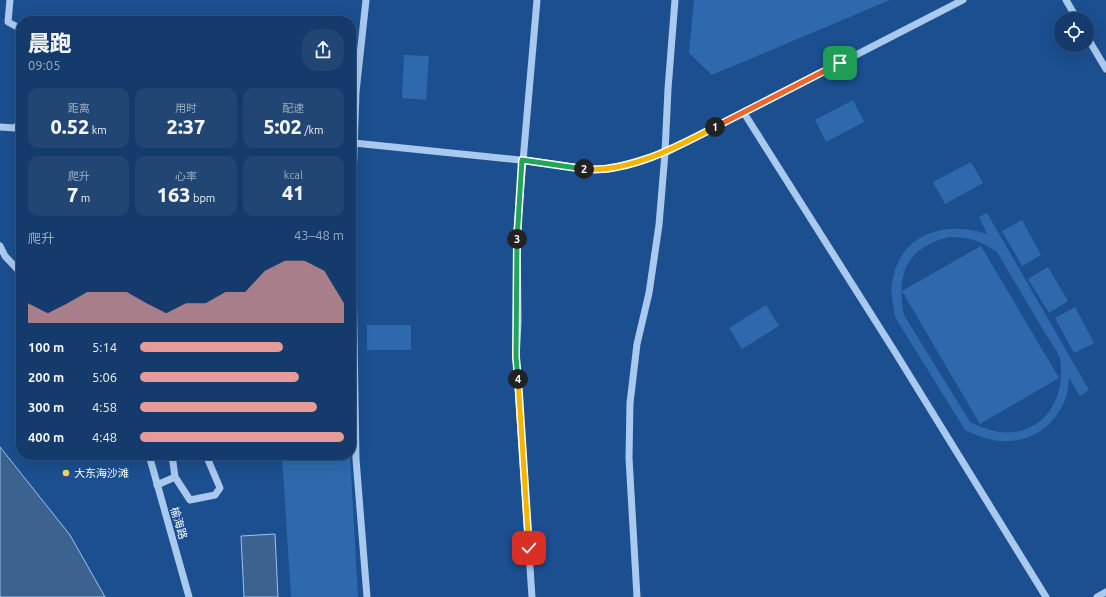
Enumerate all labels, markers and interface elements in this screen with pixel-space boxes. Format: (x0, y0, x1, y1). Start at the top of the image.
map controls (1054, 12, 1094, 52)
button: locate (1054, 12, 1094, 52)
button: share (302, 29, 344, 71)
text: 晨跑 (28, 30, 72, 55)
pin (823, 46, 857, 80)
icon: arrive (829, 52, 851, 74)
text: 09:05 (28, 58, 61, 72)
text: 距离 (68, 102, 90, 114)
text: 用时 (175, 102, 197, 114)
text: 配速 (282, 102, 304, 114)
text: 0.52 (50, 115, 89, 138)
text: 2:37 (167, 115, 205, 138)
text: 5:02 (263, 115, 302, 138)
pin: 1 (705, 117, 725, 137)
text: 1 (712, 121, 718, 133)
text: km (89, 124, 107, 136)
text: /km (302, 124, 324, 136)
pin: 2 (574, 159, 594, 179)
text: 2 (581, 163, 587, 175)
text: kcal (284, 169, 303, 181)
text: 爬升 (68, 170, 90, 182)
text: 心率 (175, 170, 197, 182)
text: 41 (282, 181, 305, 204)
text: 7 (67, 183, 78, 206)
text: 163 (157, 183, 190, 206)
text: m (78, 192, 90, 204)
text: bpm (190, 192, 215, 204)
text: 43–48 m (294, 228, 344, 242)
pin: 3 (507, 229, 527, 249)
text: 爬升 (28, 231, 54, 245)
text: 3 (514, 233, 520, 245)
text: 100 m (28, 340, 64, 354)
text: 5:14 (92, 340, 117, 354)
pin: 4 (508, 369, 528, 389)
text: 200 m (28, 370, 64, 384)
text: 5:06 (92, 370, 117, 384)
text: 4 (515, 373, 521, 385)
text: 300 m (28, 400, 64, 414)
text: 4:58 (92, 400, 117, 414)
text: 400 m (28, 430, 64, 444)
text: 4:48 (92, 430, 117, 444)
place label: 大东海沙滩 (74, 467, 129, 479)
marker: 大东海沙滩 (61, 468, 71, 478)
street label: 榆海路 (169, 505, 189, 541)
pin (512, 531, 546, 565)
icon: check (518, 537, 540, 559)

